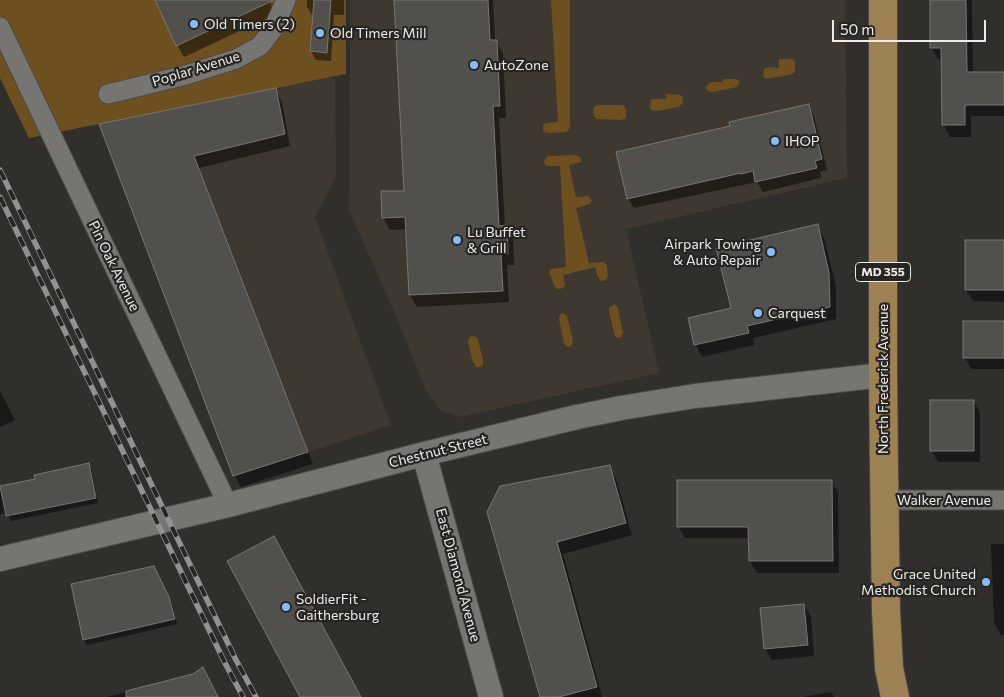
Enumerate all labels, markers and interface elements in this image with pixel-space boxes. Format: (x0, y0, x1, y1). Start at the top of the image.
scale bar (834, 10, 988, 42)
place label: Old Timers (2) (204, 16, 295, 32)
marker: Old Timers (2) (188, 18, 200, 30)
text: 50 m (840, 20, 874, 38)
place label: Old Timers Mill (330, 25, 426, 41)
marker: Old Timers Mill (314, 27, 326, 39)
street label: Poplar Avenue (150, 48, 242, 90)
place label: AutoZone (484, 57, 549, 73)
marker: AutoZone (468, 59, 480, 71)
place label: IHOP (785, 133, 820, 149)
marker: IHOP (769, 135, 781, 147)
street label: Pin Oak Avenue (85, 218, 143, 314)
place label: Lu Buffet & Grill (467, 224, 526, 256)
marker: Lu Buffet & Grill (451, 234, 463, 246)
place label: Airpark Towing & Auto Repair (664, 236, 761, 268)
marker: Airpark Towing & Auto Repair (765, 246, 777, 258)
road number: MD 355 (856, 262, 910, 282)
street label: North Frederick Avenue (875, 304, 891, 454)
place label: Carquest (768, 305, 826, 321)
marker: Carquest (752, 307, 764, 319)
street label: Chestnut Street (387, 431, 489, 471)
street label: Walker Avenue (897, 492, 991, 508)
street label: East Diamond Avenue (432, 506, 484, 644)
place label: Grace United Methodist Church (861, 566, 976, 598)
marker: Grace United Methodist Church (980, 576, 992, 588)
place label: SoldierFit - Gaithersburg (296, 591, 379, 624)
marker: SoldierFit - Gaithersburg (280, 601, 292, 613)

